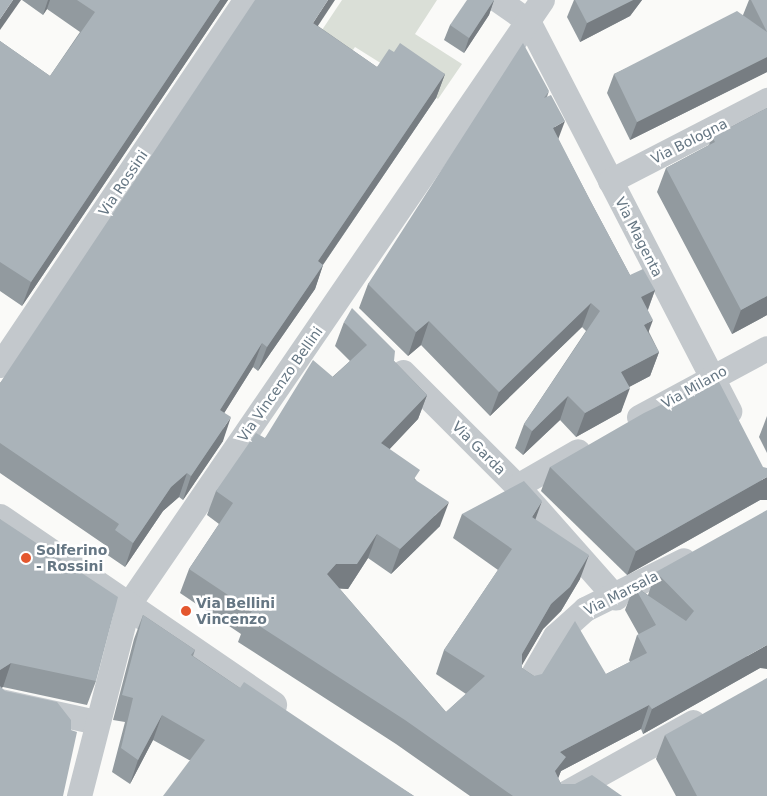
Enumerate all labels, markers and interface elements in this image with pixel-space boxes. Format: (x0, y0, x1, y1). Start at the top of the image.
street label: Via Bologna (648, 115, 730, 167)
street label: Via Rossini (95, 147, 151, 219)
street label: Via Magenta (612, 194, 666, 280)
street label: Via Vincenzo Bellini (234, 323, 326, 445)
street label: Via Milano (658, 362, 730, 412)
street label: Via Garda (449, 418, 509, 478)
place label: Solferino - Rossini (36, 542, 107, 574)
marker: Solferino - Rossini (20, 552, 32, 564)
street label: Via Marsala (581, 567, 661, 619)
place label: Via Bellini Vincenzo (196, 595, 275, 628)
marker: Via Bellini Vincenzo (180, 605, 192, 617)

